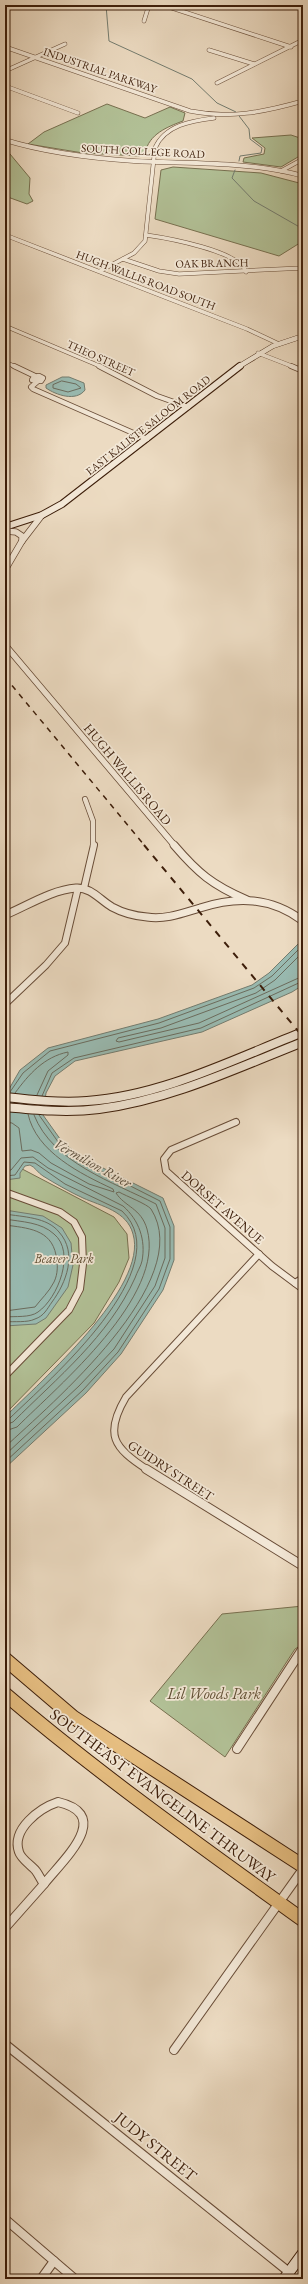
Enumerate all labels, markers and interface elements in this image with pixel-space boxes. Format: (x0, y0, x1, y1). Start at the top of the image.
street label: INDUSTRIAL PARKWAY (41, 44, 159, 96)
street label: SOUTH COLLEGE ROAD (81, 141, 205, 161)
street label: HUGH WALLIS ROAD SOUTH (74, 247, 218, 313)
street label: OAK BRANCH (175, 255, 249, 271)
street label: THEO STREET (65, 337, 138, 380)
street label: EAST KALISTE SALOOM ROAD (83, 372, 213, 478)
street label: HUGH WALLIS ROAD (80, 720, 175, 829)
water label: Vermilion River (51, 1134, 135, 1192)
street label: DORSET AVENUE (178, 1167, 268, 1248)
park label: Beaver Park (33, 1250, 94, 1267)
street label: GUIDRY STREET (125, 1436, 217, 1505)
park label: Lil Woods Park (166, 1683, 262, 1704)
street label: SOUTHEAST EVANGELINE THRUWAY (46, 1704, 280, 1888)
street label: JUDY STREET (109, 2106, 201, 2186)

